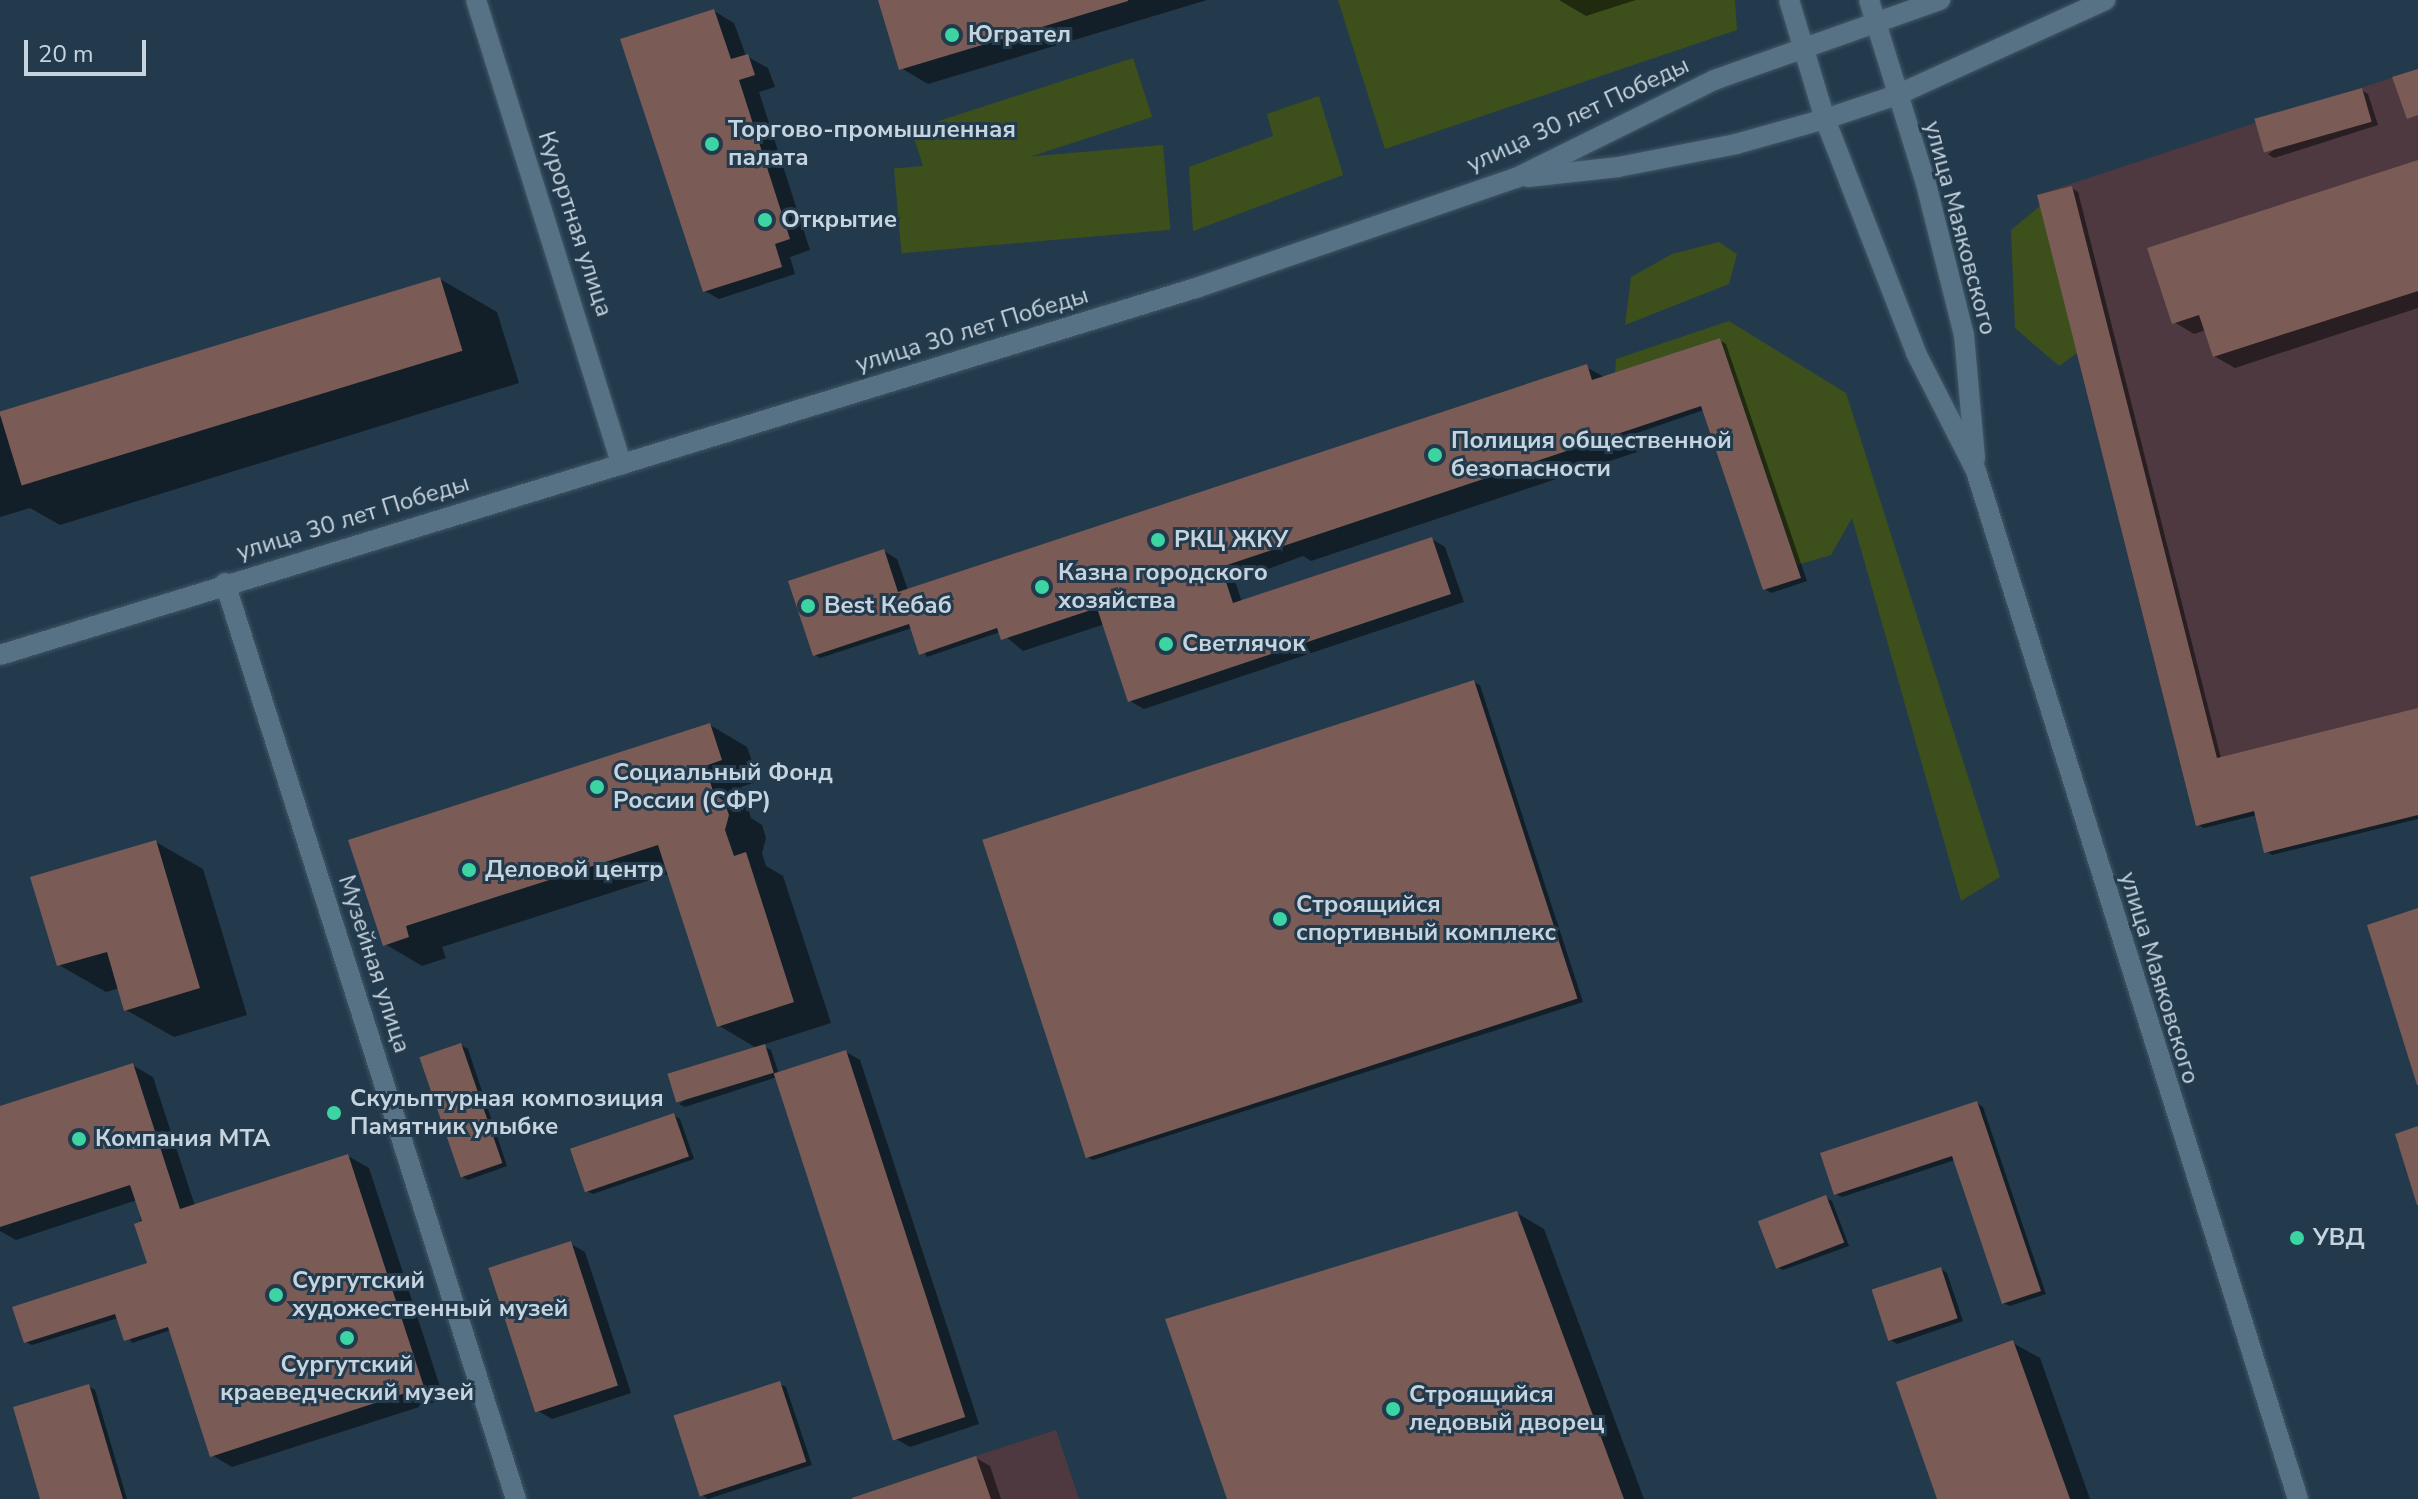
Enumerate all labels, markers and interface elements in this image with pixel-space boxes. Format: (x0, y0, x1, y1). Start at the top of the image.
place label: Югрател (968, 21, 1071, 49)
scale bar (28, 24, 150, 74)
marker: Югрател (943, 26, 961, 44)
text: 20 m (38, 38, 94, 70)
street label: улица 30 лет Победы (1462, 51, 1694, 179)
place label: Торгово-промышленная палата (728, 116, 1016, 172)
street label: улица Маяковского (1918, 118, 2002, 338)
street label: Курортная улица (531, 128, 619, 320)
marker: Торгово-промышленная палата (703, 135, 721, 153)
place label: Открытие (781, 206, 897, 234)
marker: Открытие (756, 211, 774, 229)
street label: улица 30 лет Победы (852, 281, 1092, 379)
place label: Полиция общественной безопасности (1451, 427, 1732, 483)
marker: Полиция общественной безопасности (1426, 446, 1444, 464)
street label: улица 30 лет Победы (233, 469, 473, 567)
place label: РКЦ ЖКУ (1174, 526, 1288, 554)
marker: РКЦ ЖКУ (1149, 531, 1167, 549)
place label: Казна городского хозяйства (1058, 559, 1268, 615)
marker: Казна городского хозяйства (1033, 578, 1051, 596)
place label: Best Кебаб (824, 592, 952, 620)
marker: Best Кебаб (799, 597, 817, 615)
place label: Светлячок (1182, 630, 1306, 658)
marker: Светлячок (1157, 635, 1175, 653)
place label: Социальный Фонд России (СФР) (613, 759, 833, 815)
marker: Социальный Фонд России (СФР) (588, 778, 606, 796)
place label: Деловой центр (485, 856, 664, 884)
marker: Деловой центр (460, 861, 478, 879)
street label: улица Маяковского (2113, 868, 2205, 1088)
street label: Музейная улица (332, 872, 416, 1056)
place label: Строящийся спортивный комплекс (1296, 891, 1556, 947)
marker: Строящийся спортивный комплекс (1271, 910, 1289, 928)
place label: Скульптурная композиция Памятник улыбке (350, 1085, 664, 1141)
marker: Скульптурная композиция Памятник улыбке (325, 1104, 343, 1122)
place label: Компания MTA (95, 1125, 270, 1153)
marker: Компания MTA (70, 1130, 88, 1148)
place label: УВД (2313, 1224, 2365, 1252)
marker: УВД (2288, 1229, 2306, 1247)
place label: Сургутский художественный музей (292, 1267, 568, 1323)
marker: Сургутский художественный музей (267, 1286, 285, 1304)
marker: Сургутский краеведческий музей (338, 1329, 356, 1347)
place label: Сургутский краеведческий музей (220, 1351, 474, 1407)
place label: Строящийся ледовый дворец (1409, 1381, 1605, 1437)
marker: Строящийся ледовый дворец (1384, 1400, 1402, 1418)

